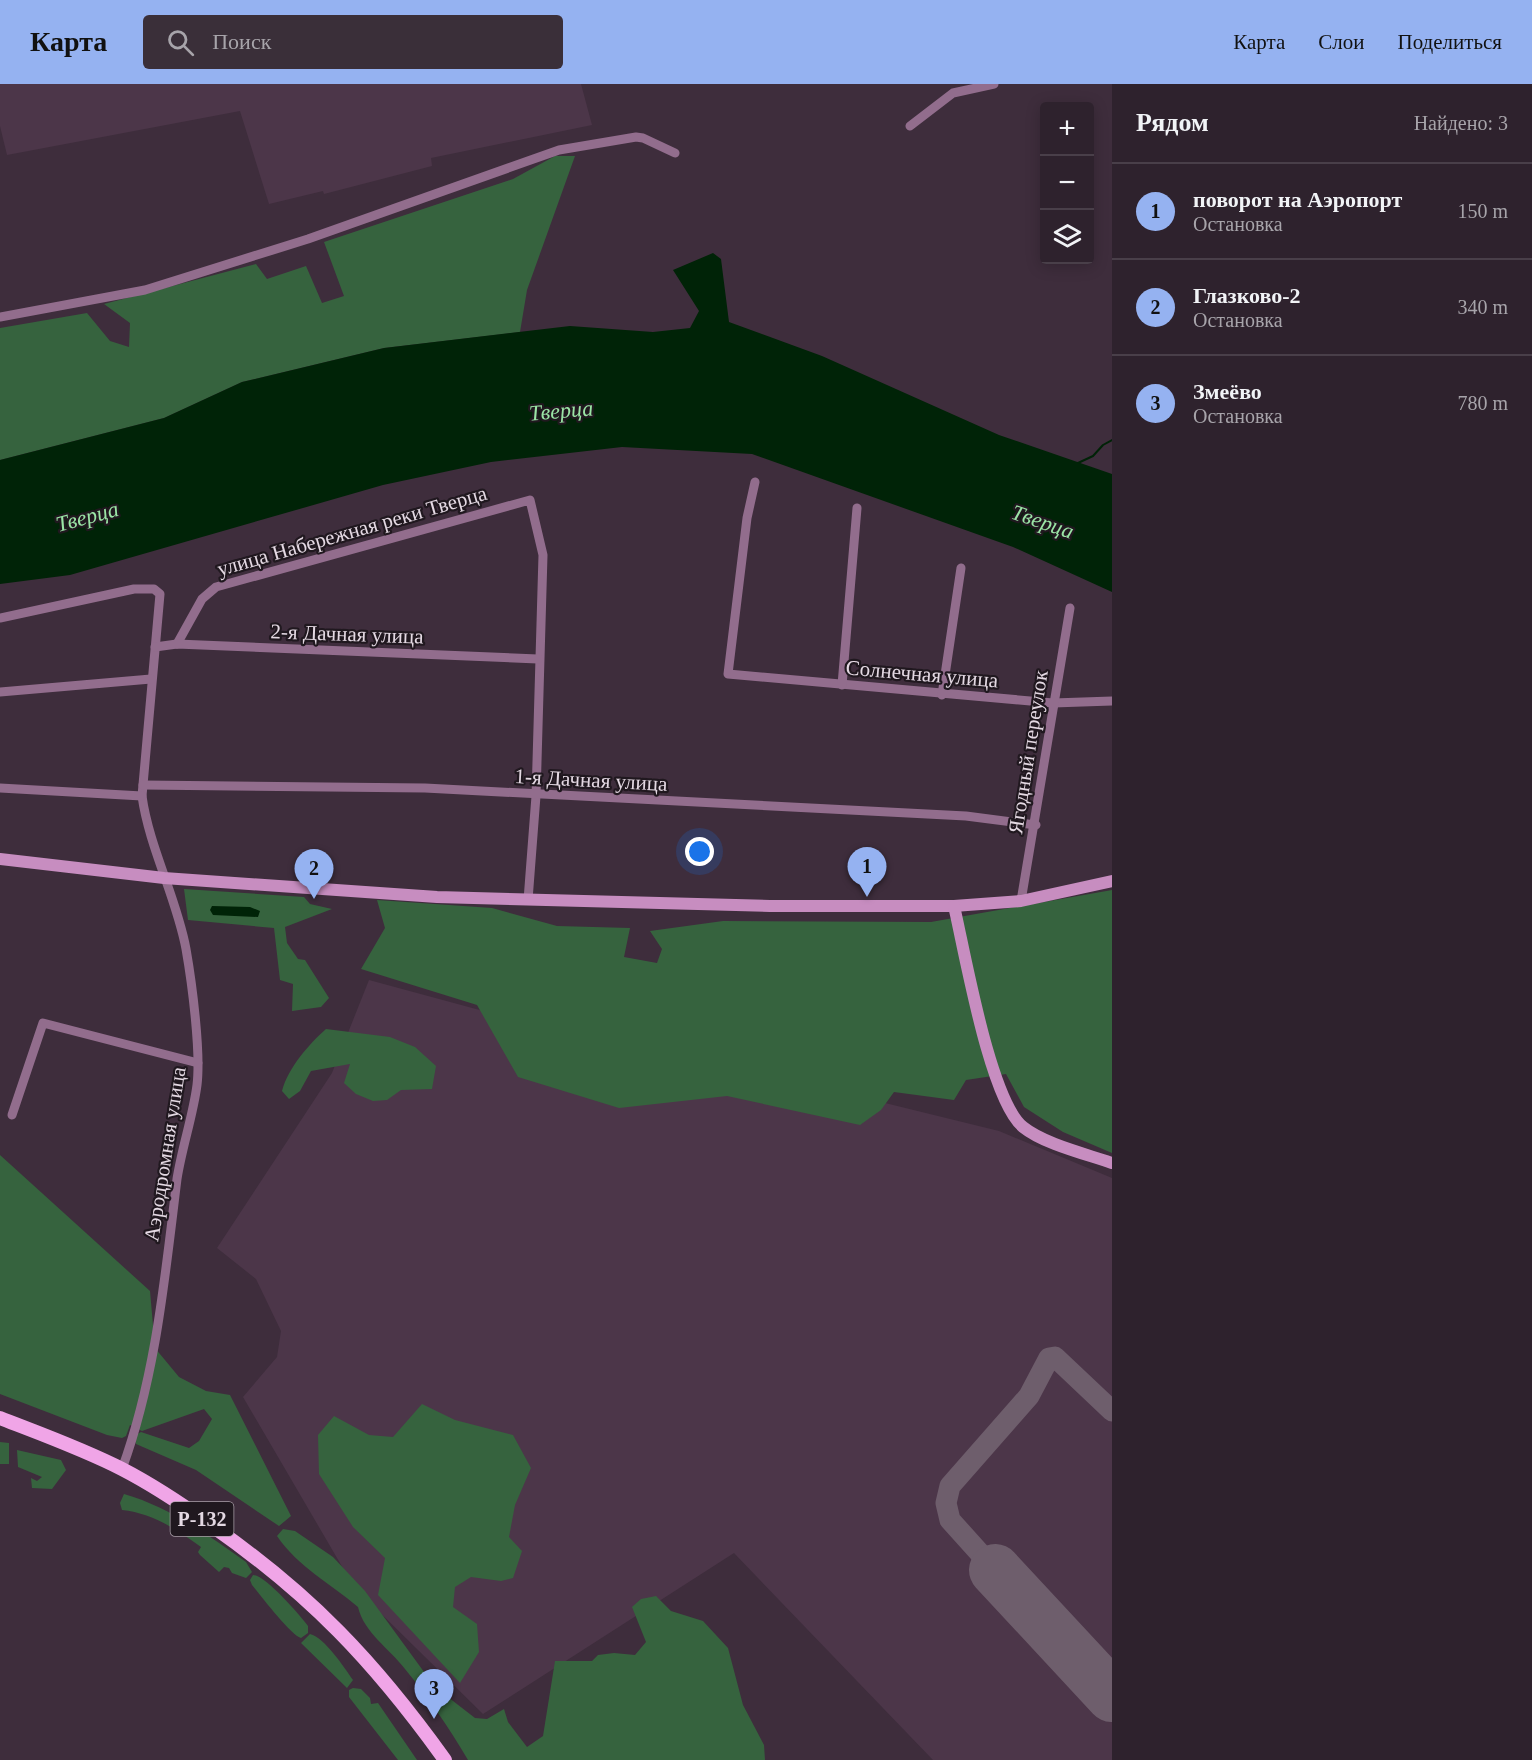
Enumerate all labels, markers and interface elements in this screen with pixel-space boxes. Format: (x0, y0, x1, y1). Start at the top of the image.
search box (143, 15, 563, 69)
text: Карта (30, 26, 107, 57)
icon: search (164, 26, 197, 59)
text: Поиск (212, 29, 271, 54)
text: Карта (1233, 30, 1285, 54)
text: Слои (1318, 30, 1364, 54)
text: Поделиться (1397, 30, 1502, 54)
map controls (1040, 102, 1094, 264)
button: + (1040, 102, 1094, 156)
text: Рядом (1136, 108, 1209, 137)
text: Найдено: 3 (1414, 112, 1508, 134)
button: − (1040, 156, 1094, 210)
text: поворот на Аэропорт (1193, 187, 1402, 212)
text: 1 (1151, 200, 1161, 222)
text: 150 m (1457, 200, 1508, 222)
button: layers (1040, 210, 1094, 264)
text: Остановка (1193, 213, 1283, 235)
text: Глазково-2 (1193, 283, 1301, 308)
text: 2 (1151, 296, 1161, 318)
text: 340 m (1457, 296, 1508, 318)
text: Остановка (1193, 309, 1283, 331)
text: Змеёво (1193, 379, 1262, 404)
text: 3 (1151, 392, 1161, 414)
text: 780 m (1457, 392, 1508, 414)
water label: Тверца (528, 395, 594, 426)
text: Остановка (1193, 405, 1283, 427)
street label: улица Набережная реки Тверца (214, 481, 490, 581)
water label: Тверца (53, 496, 121, 537)
water label: Тверца (1008, 499, 1077, 544)
street label: 2-я Дачная улица (270, 619, 425, 649)
street label: Солнечная улица (845, 655, 1000, 693)
street label: Ягодный переулок (1003, 668, 1053, 835)
street label: 1-я Дачная улица (514, 764, 669, 796)
your location (685, 837, 714, 866)
pin: 1 (848, 848, 886, 897)
pin: 2 (294, 850, 334, 899)
street label: Аэродромная улица (139, 1064, 191, 1243)
road number: Р-132 (170, 1502, 234, 1536)
pin: 3 (414, 1670, 454, 1719)

